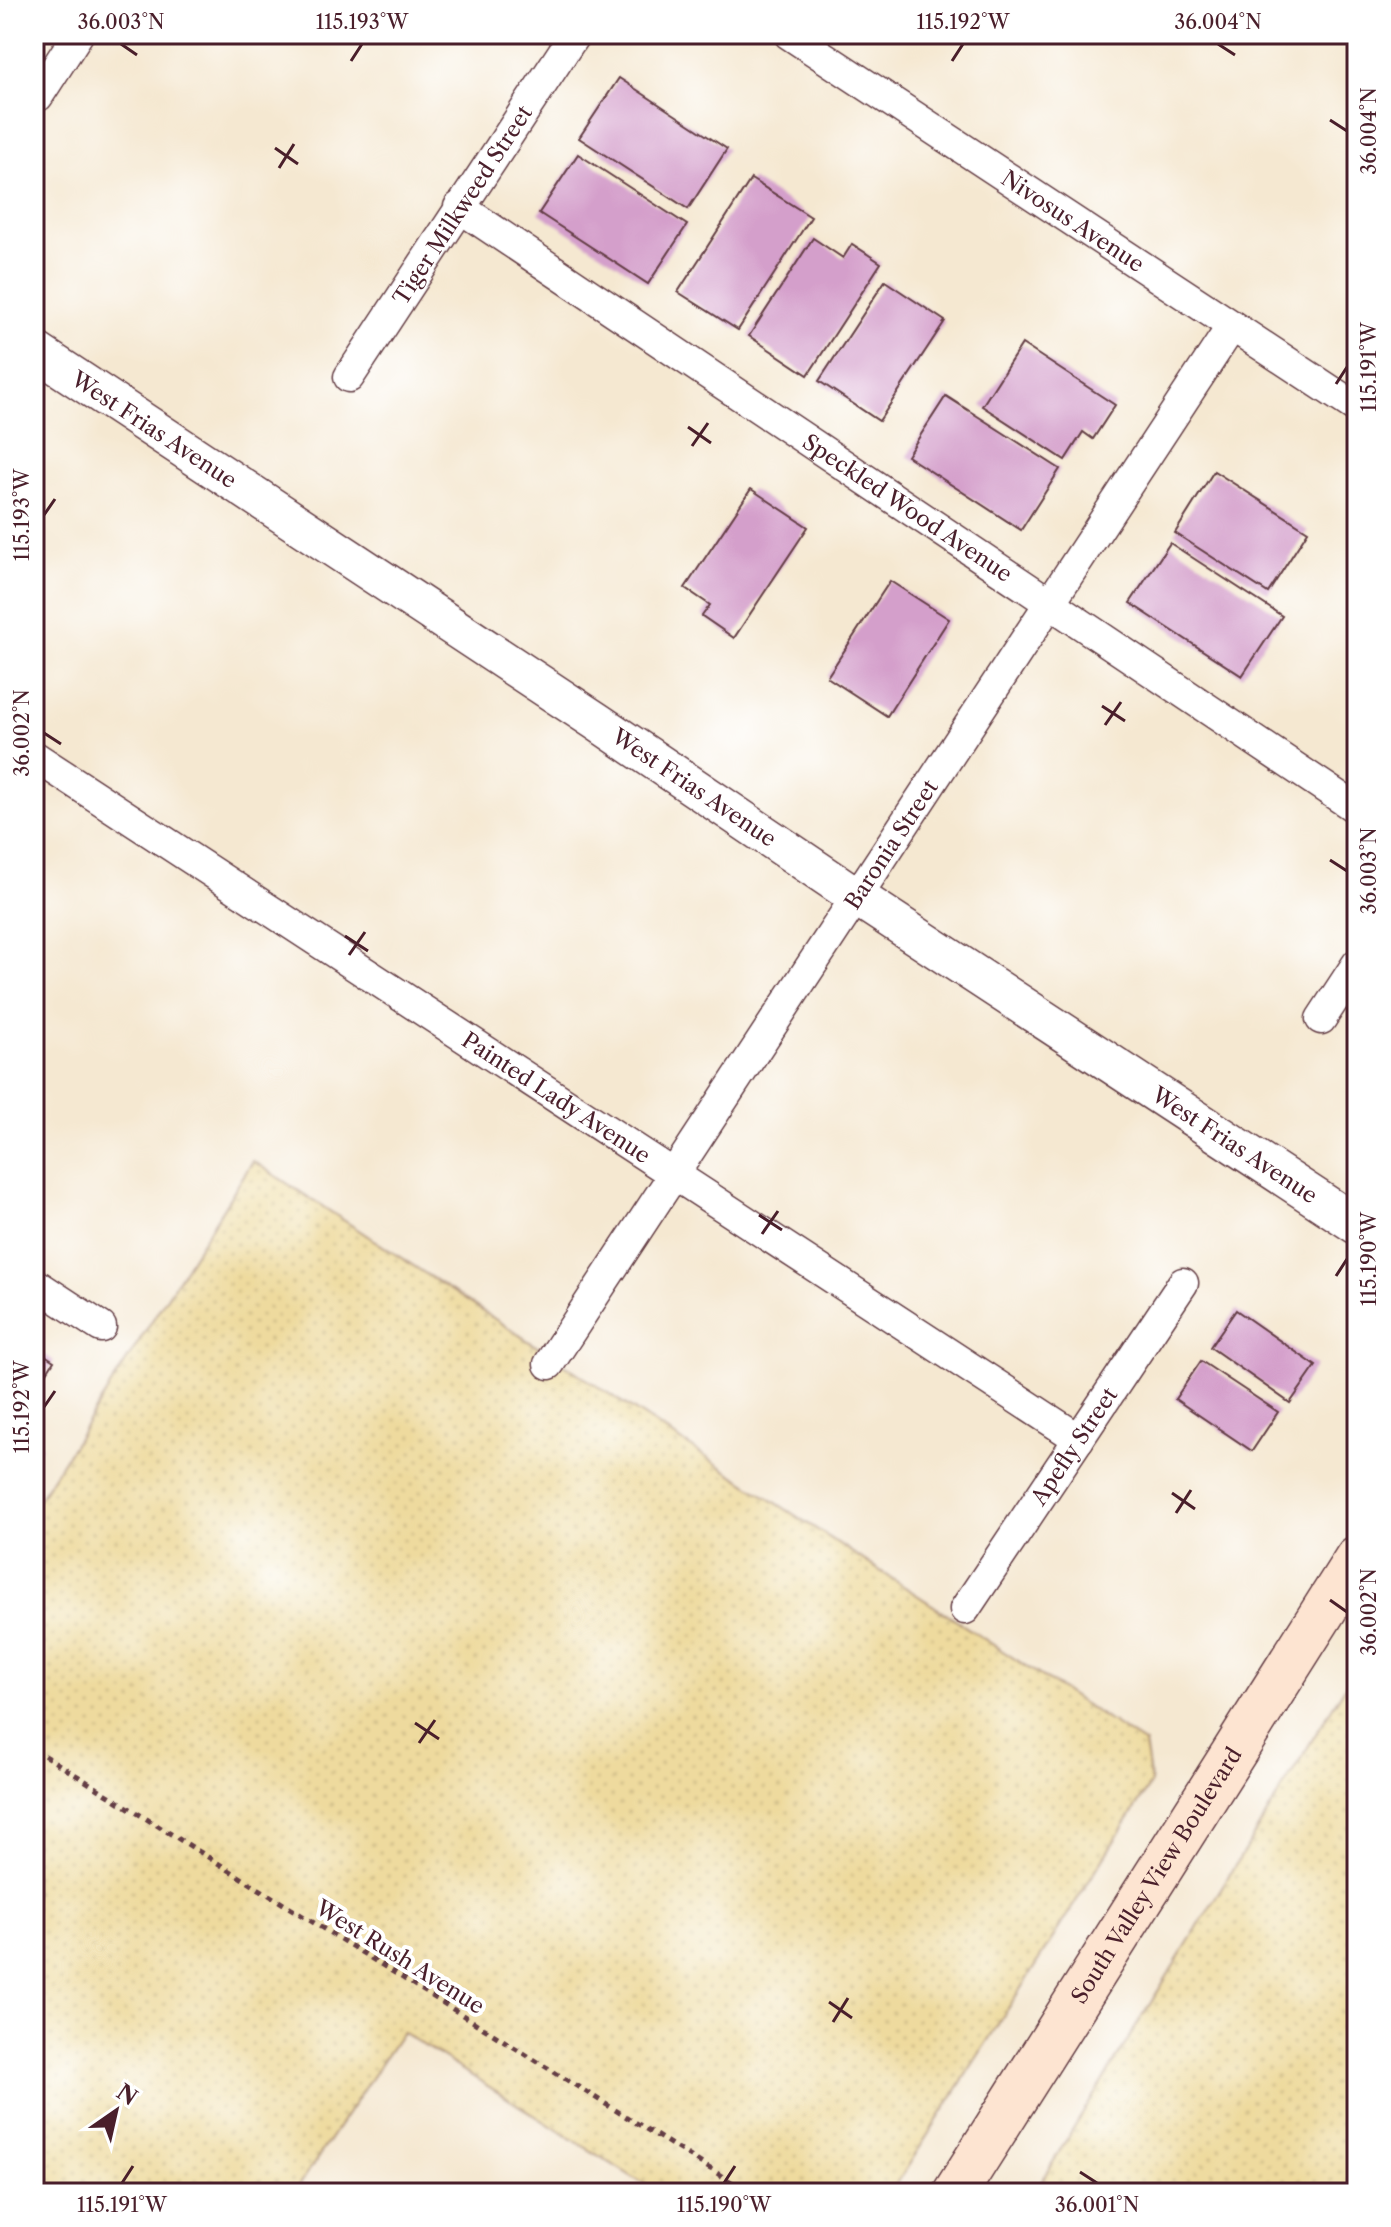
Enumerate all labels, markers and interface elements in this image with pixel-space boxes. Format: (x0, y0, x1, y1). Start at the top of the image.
text: 36.003°N (77, 10, 165, 34)
text: 115.193°W (316, 10, 409, 34)
text: 115.192°W (916, 10, 1011, 34)
text: 36.004°N (1174, 10, 1262, 34)
text: 36.004°N (1357, 87, 1381, 175)
street label: Tiger Milkweed Street (387, 100, 538, 310)
street label: Nivosus Avenue (997, 164, 1149, 278)
text: 115.191°W (1357, 321, 1381, 412)
street label: West Frias Avenue (66, 365, 242, 494)
street label: Speckled Wood Avenue (798, 428, 1017, 588)
text: 115.193°W (10, 468, 34, 561)
text: 36.002°N (10, 689, 34, 777)
street label: West Frias Avenue (606, 722, 782, 852)
street label: Baronia Street (839, 774, 943, 914)
text: 36.003°N (1357, 827, 1381, 915)
street label: Painted Lady Avenue (457, 1026, 656, 1169)
street label: West Frias Avenue (1146, 1080, 1323, 1209)
text: 115.190°W (1357, 1211, 1381, 1306)
text: 115.192°W (10, 1359, 34, 1454)
street label: Apefly Street (1024, 1382, 1123, 1511)
text: 36.002°N (1357, 1568, 1381, 1656)
street label: South Valley View Boulevard (1065, 1742, 1247, 2008)
street label: West Rush Avenue (310, 1894, 489, 2020)
north arrow (76, 2071, 156, 2151)
text: N (111, 2078, 142, 2111)
text: 115.191°W (77, 2193, 168, 2217)
text: 115.190°W (677, 2193, 772, 2217)
text: 36.001°N (1055, 2193, 1139, 2217)

